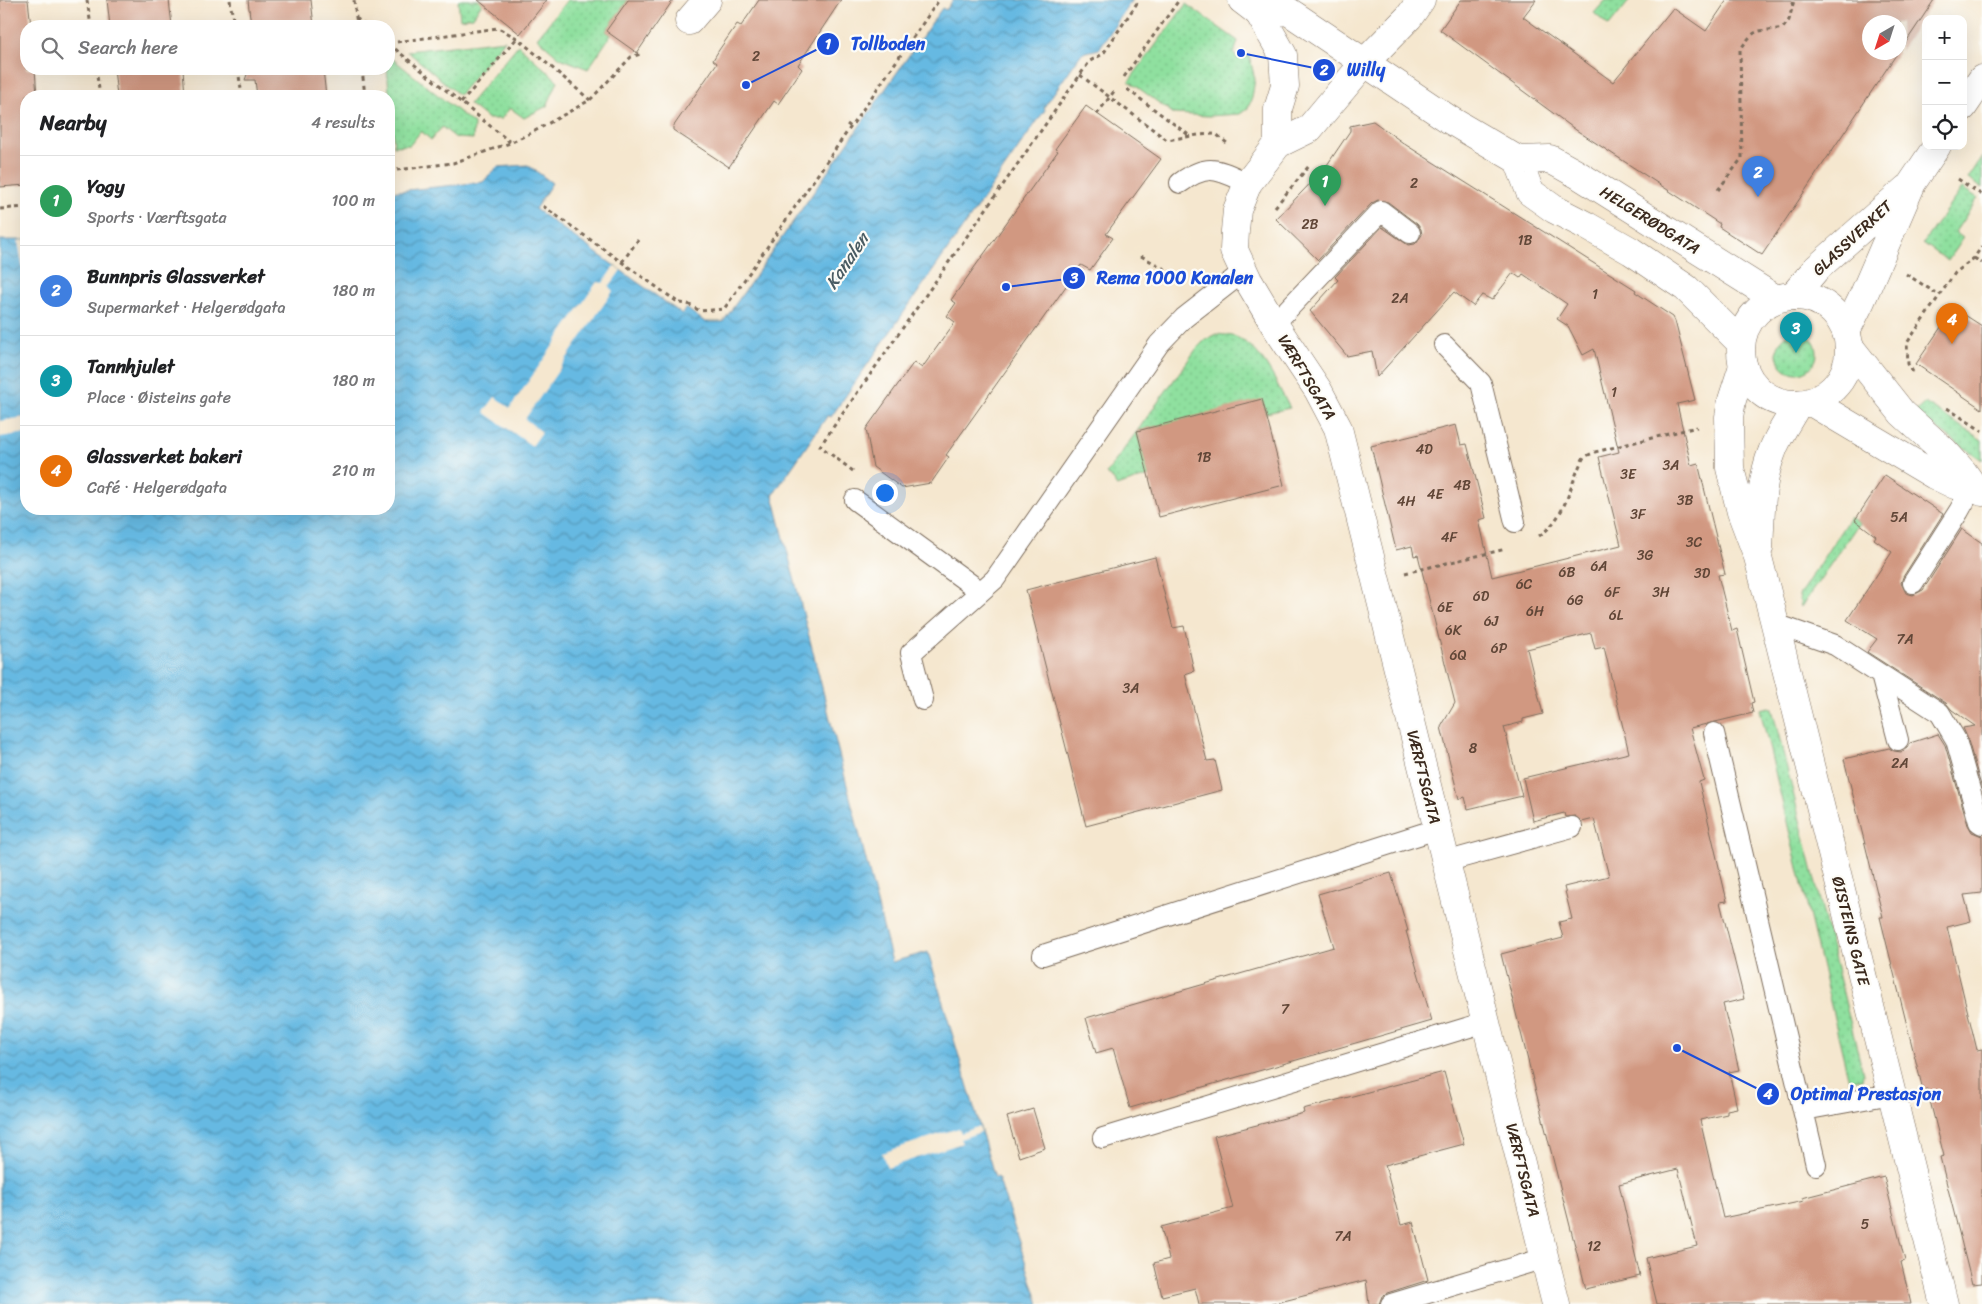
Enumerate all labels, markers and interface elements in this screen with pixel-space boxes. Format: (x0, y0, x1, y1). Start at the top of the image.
north arrow (1862, 15, 1907, 60)
map controls (1922, 15, 1967, 150)
button: + (1922, 15, 1967, 60)
search box (20, 20, 395, 75)
callout: Tollboden (815, 27, 935, 60)
text: Tollboden (851, 28, 925, 60)
text: Search here (78, 31, 178, 64)
text: 1 (825, 31, 832, 57)
icon: search (38, 34, 66, 62)
house number: 2 (752, 44, 760, 69)
callout: Willy (1311, 53, 1395, 86)
text: Willy (1347, 54, 1386, 86)
text: 2 (1319, 57, 1329, 83)
button: − (1922, 60, 1967, 105)
text: Nearby (40, 104, 106, 142)
button: locate (1922, 105, 1967, 150)
text: 4 results (311, 108, 375, 137)
pin: 2 (1742, 156, 1774, 197)
pin: 1 (1309, 165, 1341, 206)
text: Yogy (87, 170, 125, 203)
house number: 2 (1410, 171, 1418, 196)
street label: HELGERØDGATA (1594, 178, 1706, 262)
text: 1 (53, 186, 59, 215)
text: 100 m (331, 186, 375, 215)
street label: GLASSVERKET (1805, 192, 1900, 283)
text: Sports · Værftsgata (87, 203, 227, 232)
house number: 2B (1302, 212, 1319, 237)
water label: Kanalen (816, 224, 879, 296)
house number: 1B (1518, 228, 1533, 253)
text: Bunnpris Glassverket (87, 260, 265, 293)
callout: Rema 1000 Kanalen (1062, 261, 1263, 294)
text: Rema 1000 Kanalen (1096, 262, 1253, 294)
text: 3 (1069, 265, 1079, 291)
text: 2 (51, 276, 61, 305)
text: 180 m (332, 276, 375, 305)
house number: 1 (1592, 282, 1598, 307)
house number: 2A (1391, 286, 1409, 311)
text: Supermarket · Helgerødgata (87, 293, 286, 322)
pin: 4 (1936, 303, 1968, 344)
pin: 3 (1780, 312, 1812, 353)
street label: VÆRFTSGATA (1270, 328, 1344, 426)
text: Tannhjulet (87, 350, 174, 383)
text: 3 (52, 366, 60, 395)
text: 180 m (332, 366, 375, 395)
house number: 1 (1611, 380, 1617, 405)
text: Place · Øisteins gate (87, 383, 231, 412)
house number: 4D (1415, 437, 1433, 462)
text: Glassverket bakeri (87, 440, 242, 473)
house number: 1B (1197, 445, 1212, 470)
house number: 3A (1663, 453, 1679, 478)
text: 4 (51, 456, 61, 485)
text: 210 m (332, 456, 375, 485)
house number: 3E (1620, 462, 1637, 487)
text: Café · Helgerødgata (87, 473, 227, 502)
house number: 4B (1453, 473, 1471, 498)
your location (872, 480, 898, 506)
house number: 4E (1427, 482, 1444, 507)
house number: 3B (1677, 488, 1693, 513)
house number: 4H (1397, 489, 1415, 514)
house number: 3F (1630, 502, 1647, 527)
house number: 5A (1890, 505, 1908, 530)
house number: 4F (1441, 525, 1459, 550)
house number: 3C (1686, 530, 1702, 555)
house number: 3G (1637, 543, 1653, 568)
house number: 6A (1590, 554, 1608, 579)
house number: 6B (1559, 560, 1576, 585)
house number: 3D (1694, 561, 1711, 586)
house number: 6C (1516, 572, 1533, 597)
house number: 6F (1604, 580, 1621, 605)
house number: 3H (1652, 580, 1670, 605)
house number: 6D (1473, 584, 1490, 609)
house number: 6G (1567, 588, 1584, 613)
house number: 6E (1437, 595, 1454, 620)
house number: 6H (1526, 599, 1544, 624)
house number: 6L (1609, 603, 1624, 628)
house number: 6J (1484, 609, 1499, 634)
house number: 6K (1445, 618, 1463, 643)
house number: 7A (1896, 627, 1914, 652)
house number: 6P (1491, 636, 1508, 661)
house number: 6Q (1449, 643, 1467, 668)
house number: 3A (1123, 676, 1139, 701)
street label: VÆRFTSGATA (1398, 727, 1450, 827)
house number: 8 (1469, 736, 1478, 761)
house number: 2A (1891, 751, 1909, 776)
street label: ØISTEINS GATE (1823, 873, 1879, 990)
house number: 7 (1281, 997, 1290, 1022)
callout: Optimal Prestasjon (1755, 1077, 1952, 1110)
text: Optimal Prestasjon (1791, 1078, 1941, 1110)
text: 4 (1762, 1081, 1773, 1107)
street label: VÆRFTSGATA (1497, 1120, 1549, 1220)
house number: 5 (1861, 1212, 1870, 1237)
house number: 7A (1334, 1224, 1352, 1249)
house number: 12 (1587, 1234, 1601, 1259)

